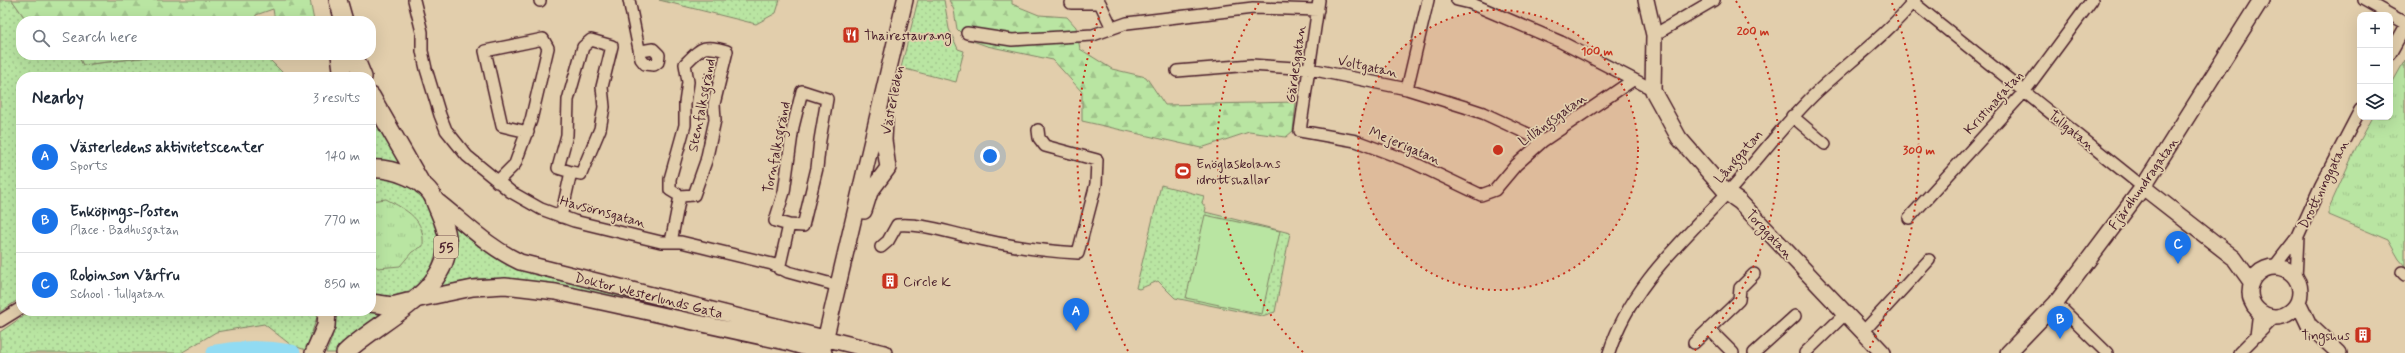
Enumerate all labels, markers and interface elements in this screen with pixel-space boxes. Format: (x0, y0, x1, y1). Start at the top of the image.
map controls (2357, 12, 2393, 120)
button: + (2357, 12, 2393, 48)
search box (16, 16, 376, 60)
street label: Gärdesgatan (1282, 24, 1310, 104)
text: 200 m (1737, 24, 1770, 40)
restaurant icon: Thairestaurang (841, 25, 861, 45)
icon: search (30, 27, 52, 49)
place label: Thairestaurang (864, 27, 952, 46)
text: Search here (62, 28, 138, 48)
text: 100 m (1581, 44, 1614, 60)
button: − (2357, 48, 2393, 84)
street label: Voltgatan (1336, 52, 1400, 82)
street label: Stenfalksgränd (684, 57, 722, 154)
street label: Västerleden (877, 64, 908, 136)
street label: Kristinagatan (1960, 67, 2029, 140)
button: layers (2357, 84, 2393, 120)
text: Nearby (32, 87, 84, 109)
street label: Lillängsgatan (1515, 89, 1591, 152)
text: 3 results (313, 90, 360, 107)
street label: Tornfalksgränd (759, 100, 797, 195)
street label: Tullgatan (2044, 106, 2098, 155)
street label: Mejerigatan (1366, 123, 1443, 169)
street label: Långgatan (1710, 126, 1769, 189)
street label: Fjärdhundragatan (2105, 133, 2183, 234)
street label: Drottninggatan (2295, 137, 2354, 232)
text: Västerledens aktivitetscenter (70, 138, 264, 158)
centre of rings (1491, 143, 1505, 157)
text: 300 m (1903, 143, 1936, 159)
your location (980, 146, 1000, 166)
text: A (41, 148, 49, 165)
text: 140 m (325, 148, 360, 165)
place label: Enöglaskolans idrottshallar (1196, 155, 1281, 189)
text: Sports (70, 158, 108, 175)
sports icon: Enöglaskolans idrottshallar (1173, 161, 1193, 181)
street label: Havsörnsgatan (558, 192, 648, 232)
text: Enköpings-Posten (70, 202, 179, 222)
street label: Torggatan (1741, 206, 1797, 264)
text: B (41, 212, 49, 229)
text: 770 m (324, 212, 360, 229)
text: Place · Badhusgatan (70, 222, 179, 239)
pin: C (2165, 231, 2191, 264)
road number: 55 (434, 236, 458, 258)
text: Robinson Vårfru (70, 266, 180, 286)
street label: Doktor Westerlunds Gata (573, 269, 725, 323)
building icon: Circle K (880, 271, 900, 291)
place label: Circle K (903, 273, 951, 291)
text: C (40, 276, 50, 293)
text: 850 m (324, 276, 360, 293)
text: School · Tullgatan (70, 286, 165, 303)
pin: A (1063, 298, 1089, 331)
pin: B (2047, 306, 2073, 339)
building icon: Tingshus (2353, 325, 2373, 345)
place label: Tingshus (2301, 327, 2350, 346)

